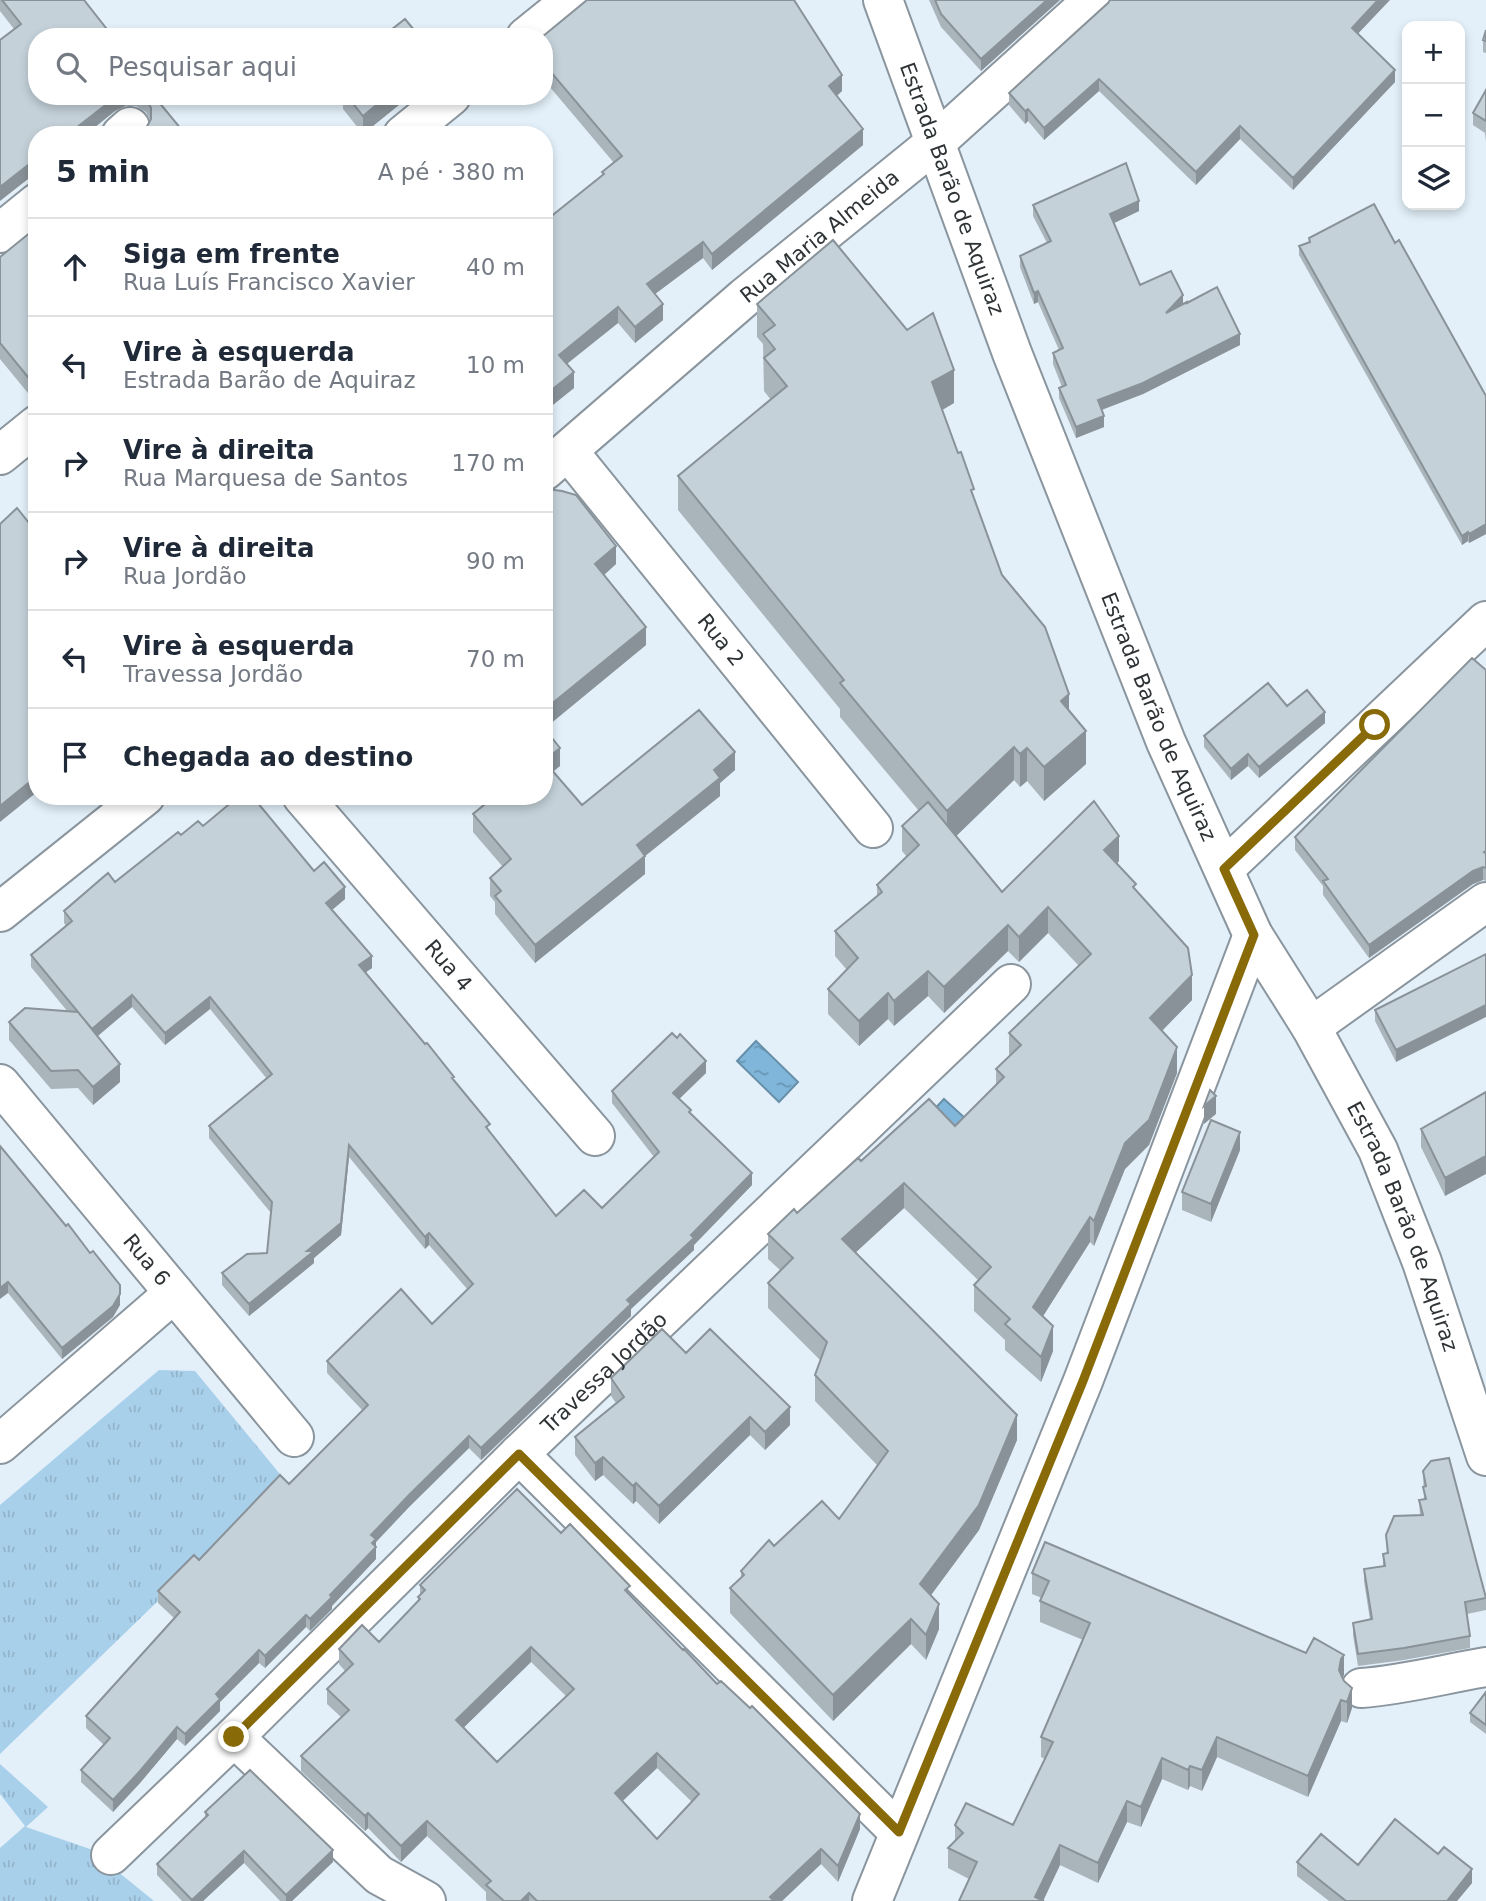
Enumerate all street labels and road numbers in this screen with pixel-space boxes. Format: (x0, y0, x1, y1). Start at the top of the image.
street label: Estrada Barão de Aquiraz (895, 59, 1009, 318)
street label: Rua Maria Almeida (736, 165, 904, 308)
street label: Estrada Barão de Aquiraz (1096, 589, 1221, 845)
street label: Rua 2 (693, 609, 749, 671)
street label: Rua 4 (420, 935, 477, 996)
street label: Estrada Barão de Aquiraz (1342, 1097, 1463, 1355)
street label: Rua 6 (118, 1229, 175, 1291)
street label: Travessa Jordão (536, 1307, 672, 1439)

